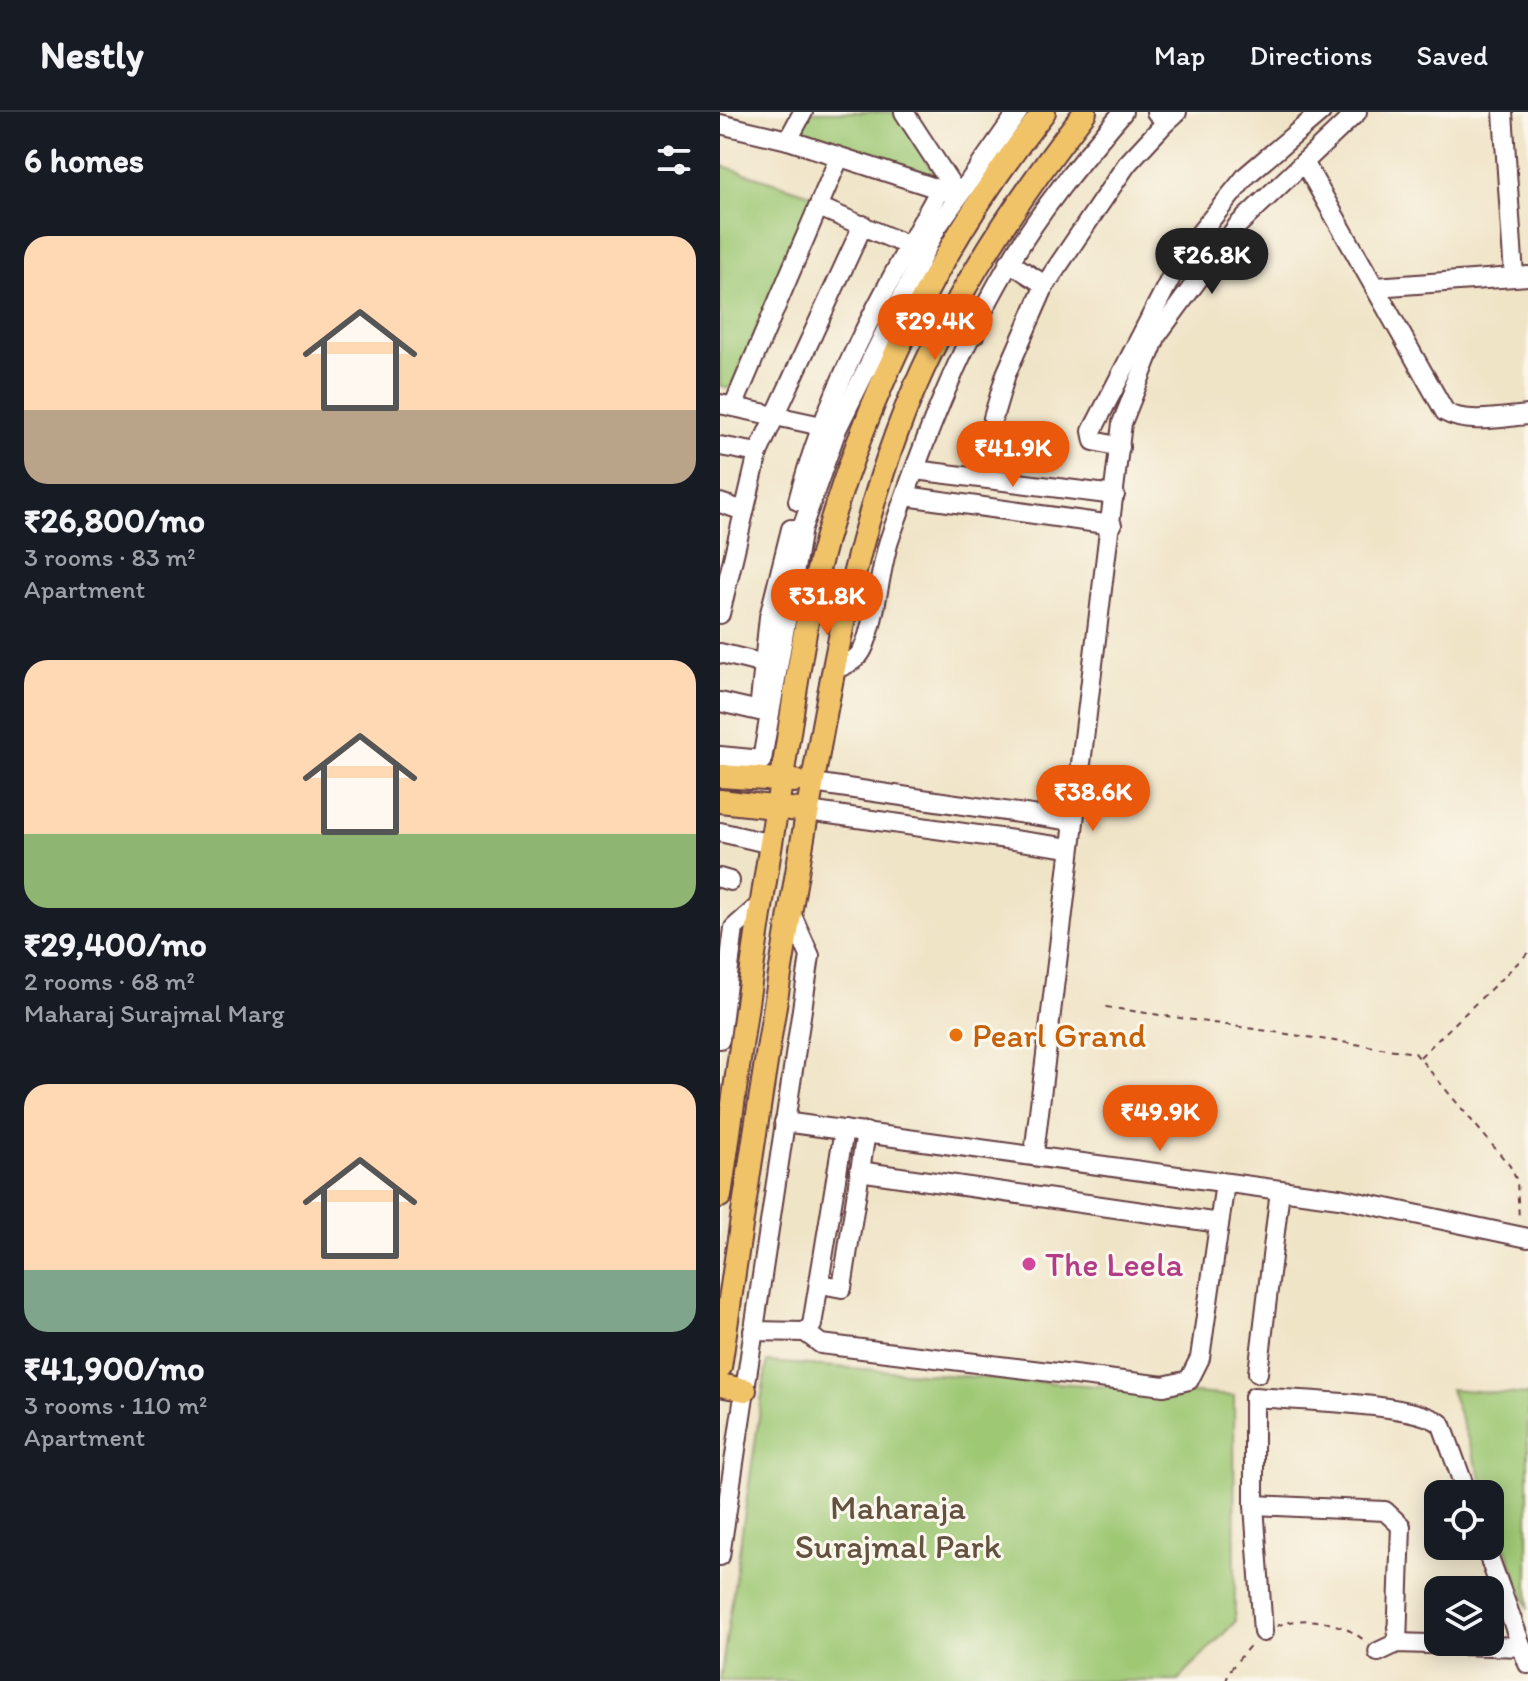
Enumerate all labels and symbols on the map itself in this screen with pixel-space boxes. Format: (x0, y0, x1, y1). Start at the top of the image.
pin: ₹26.8K (1147, 228, 1277, 296)
pin: ₹29.4K (870, 294, 1000, 362)
pin: ₹41.9K (948, 421, 1078, 489)
pin: ₹31.8K (762, 569, 892, 637)
pin: ₹38.6K (1028, 765, 1158, 833)
place label: Pearl Grand (972, 1015, 1146, 1056)
marker: Pearl Grand (947, 1026, 965, 1044)
pin: ₹49.9K (1095, 1085, 1225, 1153)
place label: The Leela (1045, 1244, 1184, 1285)
marker: The Leela (1020, 1255, 1038, 1273)
park label: Maharaja Surajmal Park (795, 1487, 1002, 1567)

